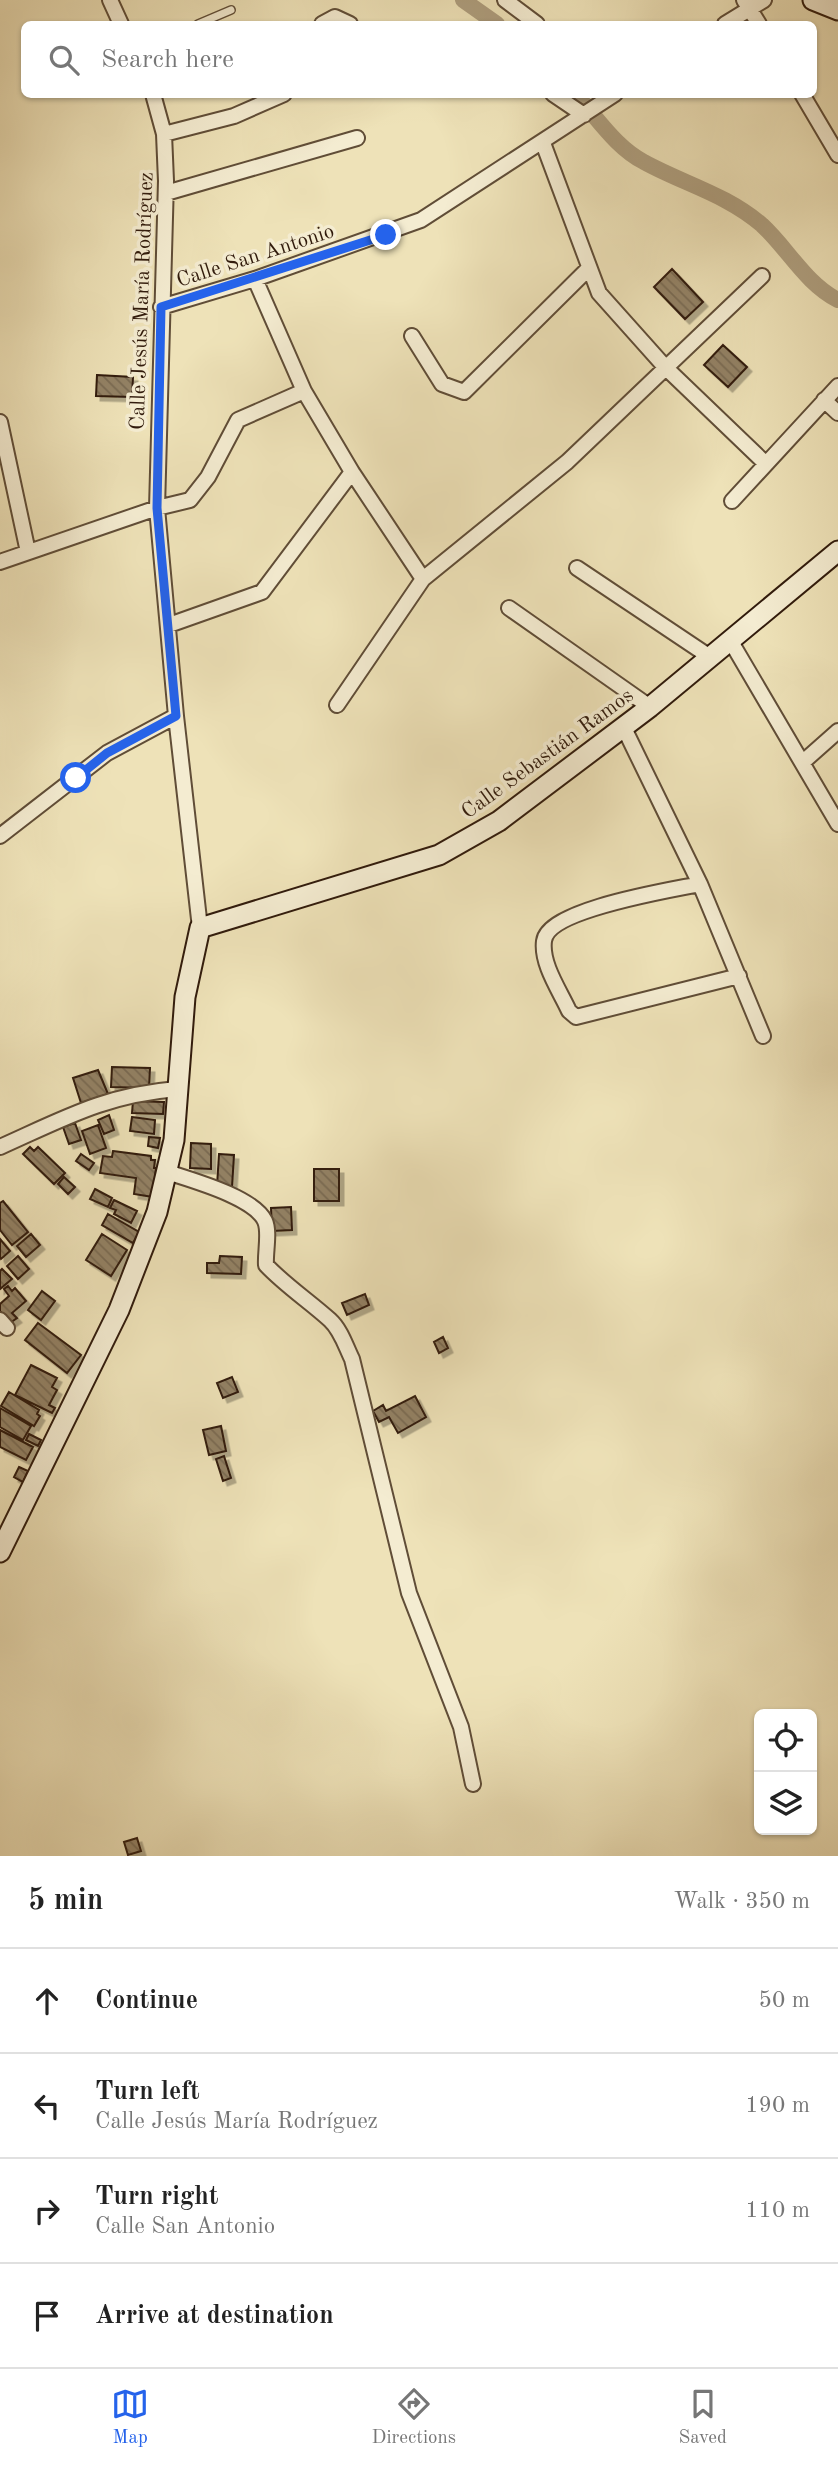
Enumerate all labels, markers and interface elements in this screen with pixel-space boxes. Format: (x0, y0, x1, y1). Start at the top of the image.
search box (21, 21, 817, 98)
icon: search (45, 41, 83, 79)
text: Search here (101, 47, 234, 73)
street label: Calle Jesús María Rodríguez (127, 172, 158, 430)
route end (370, 219, 401, 250)
street label: Calle San Antonio (174, 221, 337, 292)
street label: Calle Sebastián Ramos (458, 685, 638, 823)
route start (60, 762, 91, 793)
map controls (754, 1709, 817, 1835)
button: locate (754, 1709, 817, 1772)
button: layers (754, 1772, 817, 1835)
text: 5 min (28, 1886, 103, 1916)
text: Walk · 350 m (674, 1890, 810, 1913)
icon: ahead (28, 1982, 66, 2020)
text: Continue (95, 1988, 198, 2014)
text: 50 m (759, 1989, 810, 2012)
text: Turn left (95, 2079, 200, 2105)
icon: left (28, 2087, 66, 2125)
text: 190 m (745, 2094, 810, 2117)
text: Calle Jesús María Rodríguez (95, 2110, 378, 2133)
text: Turn right (95, 2184, 218, 2210)
icon: right (28, 2192, 66, 2230)
text: 110 m (745, 2199, 810, 2222)
text: Calle San Antonio (95, 2215, 275, 2238)
icon: arrive (28, 2297, 66, 2335)
text: Arrive at destination (95, 2303, 334, 2329)
tab: Map (111, 2385, 149, 2450)
tab: Directions (372, 2385, 456, 2450)
tab: Saved (678, 2385, 727, 2450)

